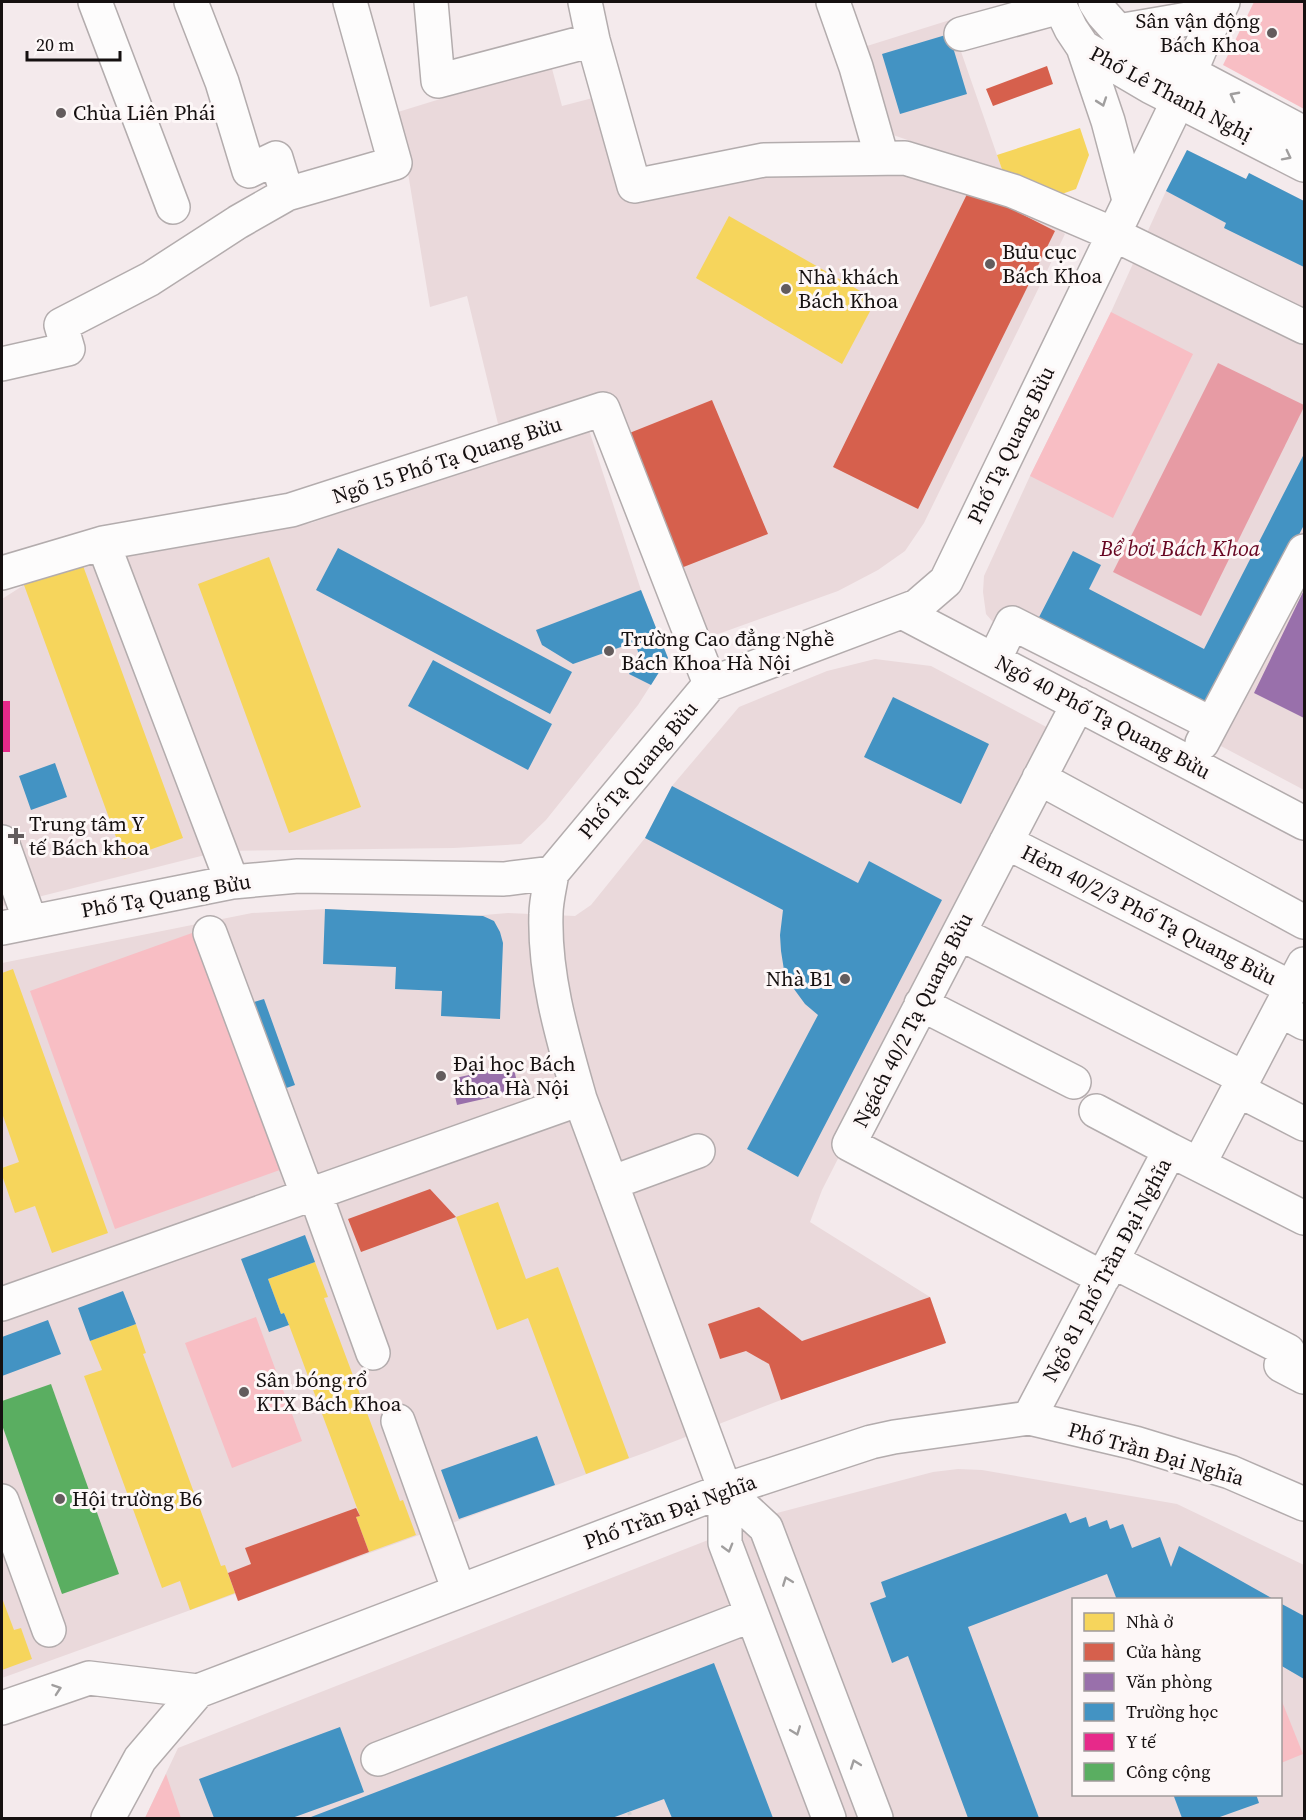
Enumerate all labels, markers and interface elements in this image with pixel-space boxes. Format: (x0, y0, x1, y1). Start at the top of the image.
place label: Sân vận động Bách Khoa (1136, 6, 1260, 59)
scale bar (27, 24, 120, 62)
marker: Sân vận động Bách Khoa (1265, 26, 1279, 40)
text: 20 m (36, 32, 74, 57)
street label: Phố Lê Thanh Nghị (1085, 39, 1257, 149)
one-way arrow (1230, 92, 1240, 103)
one-way arrow (1094, 96, 1107, 107)
place label: Chùa Liên Phái (73, 98, 216, 127)
marker: Chùa Liên Phái (54, 106, 68, 120)
one-way arrow (1280, 149, 1291, 160)
place label: Bưu cục Bách Khoa (1002, 237, 1103, 290)
marker: Bưu cục Bách Khoa (983, 257, 997, 271)
place label: Nhà khách Bách Khoa (798, 262, 899, 315)
marker: Nhà khách Bách Khoa (779, 282, 793, 296)
street label: Phố Tạ Quang Bửu (960, 361, 1061, 528)
street label: Ngõ 15 Phố Tạ Quang Bửu (328, 409, 565, 510)
water label: Bể bơi Bách Khoa (1099, 533, 1261, 563)
place label: Trường Cao đẳng Nghề Bách Khoa Hà Nội (621, 624, 834, 677)
marker: Trường Cao đẳng Nghề Bách Khoa Hà Nội (602, 644, 616, 658)
street label: Ngõ 40 Phố Tạ Quang Bửu (991, 647, 1216, 786)
street label: Phố Tạ Quang Bửu (571, 695, 704, 845)
place label: Trung tâm Y tế Bách khoa (29, 809, 149, 862)
marker: Trung tâm Y tế Bách khoa (7, 827, 25, 845)
street label: Hẻm 40/2/3 Phố Tạ Quang Bửu (1016, 837, 1282, 992)
street label: Phố Tạ Quang Bửu (79, 866, 253, 925)
street label: Ngách 40/2 Tạ Quang Bửu (846, 907, 979, 1132)
place label: Nhà B1 (766, 964, 833, 993)
marker: Nhà B1 (838, 972, 852, 986)
place label: Đại học Bách khoa Hà Nội (453, 1049, 576, 1102)
marker: Đại học Bách khoa Hà Nội (434, 1069, 448, 1083)
street label: Ngõ 81 phố Trần Đại Nghĩa (1035, 1153, 1178, 1387)
place label: Sân bóng rổ KTX Bách Khoa (256, 1365, 402, 1418)
marker: Sân bóng rổ KTX Bách Khoa (237, 1385, 251, 1399)
street label: Phố Trần Đại Nghĩa (1065, 1415, 1248, 1493)
street label: Phố Trần Đại Nghĩa (579, 1467, 761, 1556)
place label: Hội trường B6 (72, 1484, 203, 1513)
marker: Hội trường B6 (53, 1492, 67, 1506)
one-way arrow (721, 1542, 733, 1553)
one-way arrow (782, 1576, 794, 1587)
legend (1072, 1598, 1282, 1796)
text: Nhà ở (1126, 1609, 1173, 1634)
text: Cửa hàng (1126, 1639, 1201, 1664)
text: Văn phòng (1126, 1669, 1212, 1694)
one-way arrow (51, 1684, 62, 1696)
text: Trường học (1126, 1699, 1218, 1724)
one-way arrow (788, 1725, 801, 1735)
text: Y tế (1126, 1729, 1157, 1754)
one-way arrow (850, 1759, 862, 1770)
text: Công cộng (1126, 1759, 1211, 1784)

